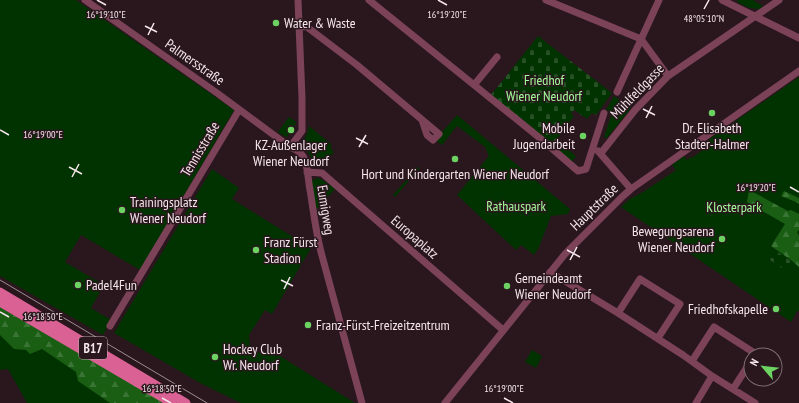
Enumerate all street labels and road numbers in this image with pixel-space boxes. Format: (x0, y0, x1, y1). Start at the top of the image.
street label: Palmersstraße (162, 35, 229, 89)
street label: Mühlfeldgasse (606, 59, 668, 122)
street label: Tennisstraße (177, 118, 224, 180)
street label: Hauptstraße (566, 180, 622, 234)
street label: Eumigweg (313, 184, 339, 236)
street label: Europaplatz (387, 211, 443, 263)
road number: B17 (79, 337, 107, 359)

